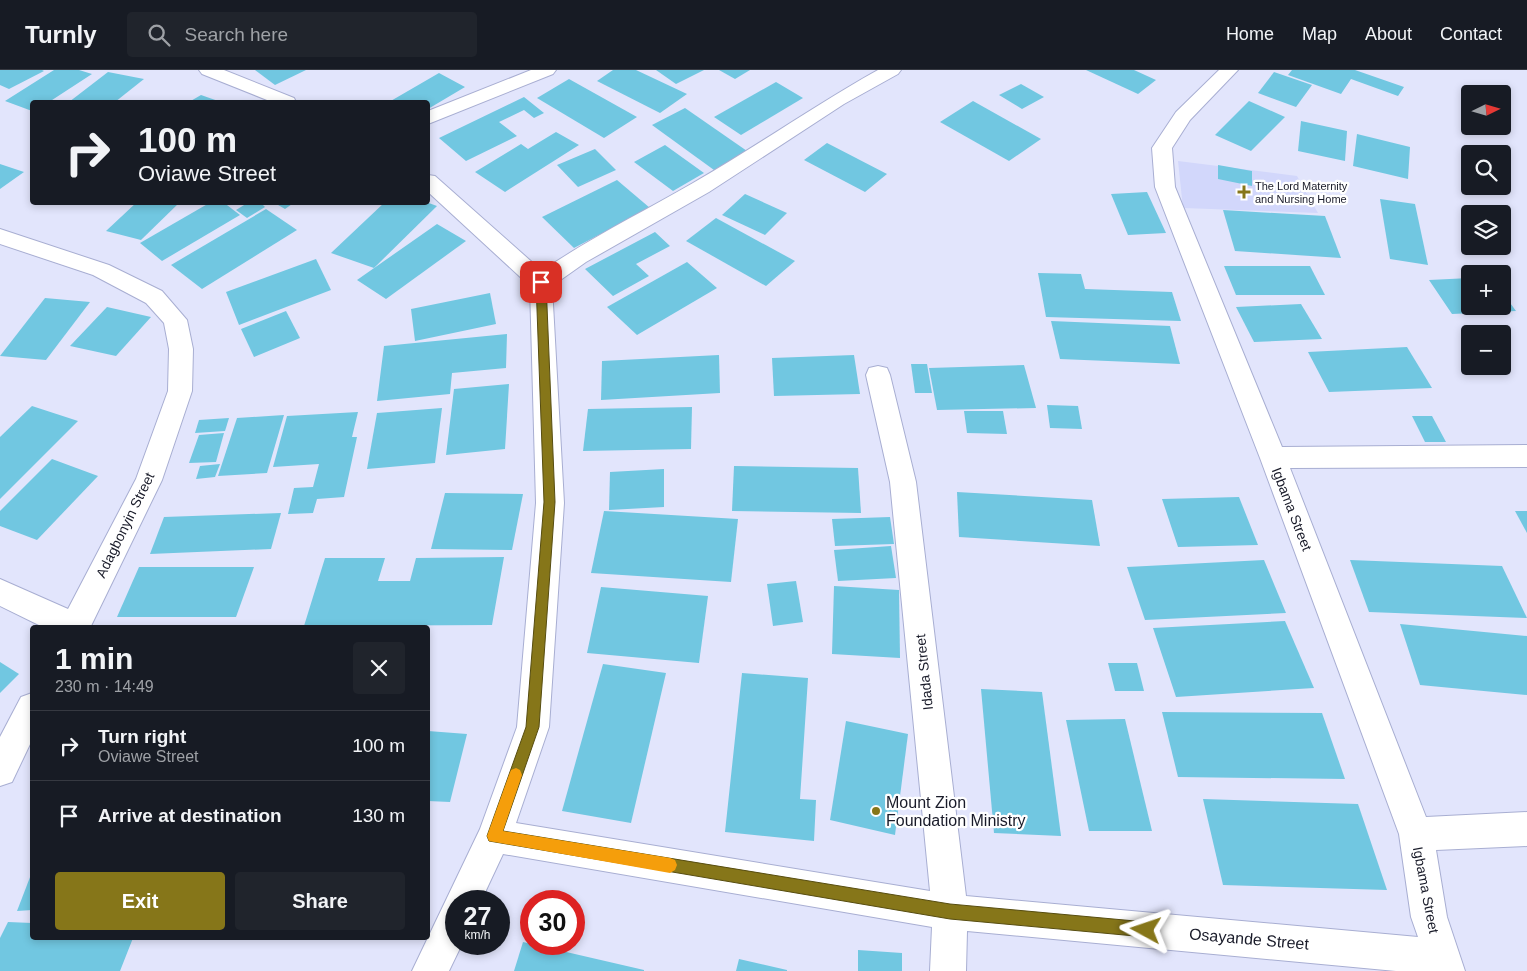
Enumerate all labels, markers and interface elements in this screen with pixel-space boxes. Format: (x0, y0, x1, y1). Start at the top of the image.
search box (127, 12, 477, 57)
text: Turnly (25, 21, 97, 48)
icon: search (145, 21, 173, 49)
text: Search here (185, 24, 288, 45)
text: Home (1226, 24, 1274, 44)
text: Map (1302, 24, 1337, 44)
text: About (1365, 24, 1412, 44)
text: Contact (1440, 24, 1502, 44)
north arrow (1461, 85, 1511, 135)
map controls (1461, 85, 1511, 375)
icon: right (55, 120, 120, 185)
text: 100 m (138, 120, 237, 159)
button: search (1461, 145, 1511, 195)
text: Oviawe Street (138, 161, 276, 186)
place label: The Lord Maternity and Nursing Home (1255, 180, 1348, 205)
marker: The Lord Maternity and Nursing Home (1237, 185, 1251, 199)
button: layers (1461, 205, 1511, 255)
pin (520, 261, 562, 303)
button: + (1461, 265, 1511, 315)
icon: arrive (527, 268, 555, 296)
button: − (1461, 325, 1511, 375)
street label: Igbama Street (1269, 465, 1315, 553)
street label: Adagbonyin Street (93, 470, 157, 580)
street label: Idada Street (912, 633, 936, 711)
text: 1 min (55, 642, 133, 675)
button: close (353, 642, 405, 694)
text: 230 m · 14:49 (55, 678, 154, 695)
text: Turn right (98, 726, 186, 747)
icon: right (55, 732, 83, 760)
text: 100 m (352, 735, 405, 756)
text: Oviawe Street (98, 748, 198, 765)
place label: Mount Zion Foundation Ministry (886, 794, 1026, 829)
icon: arrive (55, 802, 83, 830)
text: Arrive at destination (98, 805, 282, 826)
text: 130 m (352, 805, 405, 826)
marker: Mount Zion Foundation Ministry (870, 805, 882, 817)
street label: Igbama Street (1410, 845, 1442, 935)
button: Exit (55, 872, 225, 930)
button: Share (235, 872, 405, 930)
speed limit sign: 30 (520, 890, 585, 955)
text: 27 (464, 902, 491, 930)
position arrow (1119, 903, 1171, 955)
street label: Osayande Street (1188, 925, 1310, 953)
text: km/h (464, 928, 491, 942)

